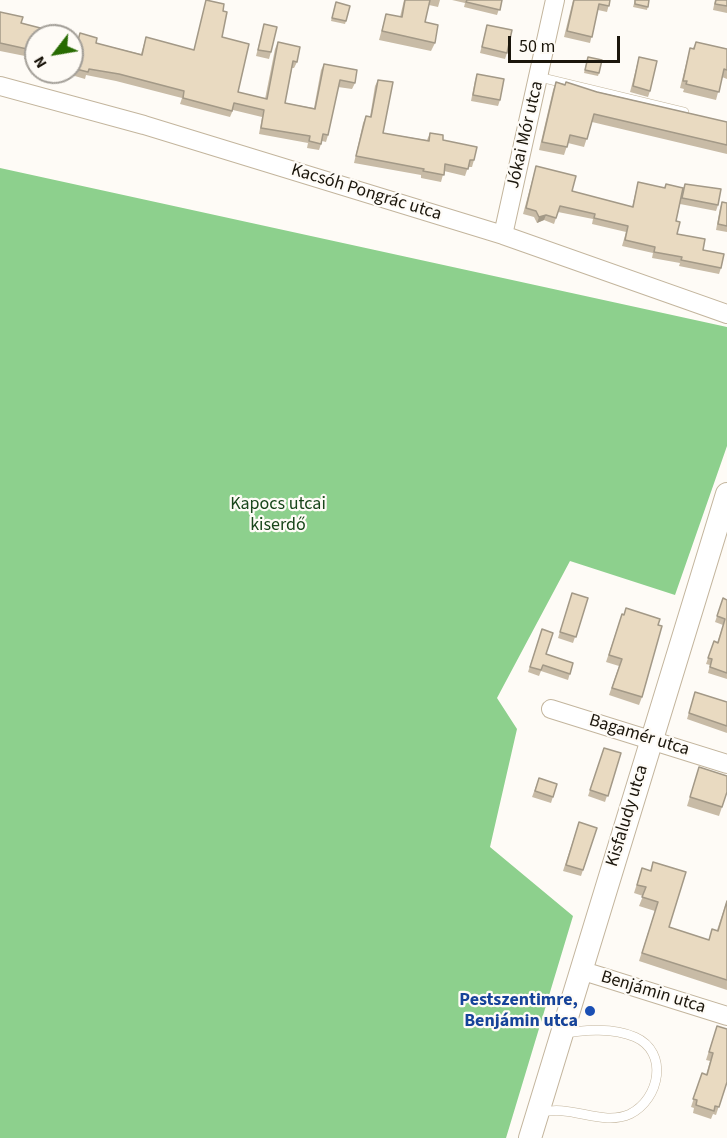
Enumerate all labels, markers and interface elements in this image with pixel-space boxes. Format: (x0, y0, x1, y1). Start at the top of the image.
north arrow (24, 24, 84, 84)
scale bar (511, 24, 624, 62)
text: 50 m (519, 34, 555, 59)
text: N (28, 52, 52, 72)
street label: Jókai Mór utca (503, 79, 549, 191)
street label: Kacsóh Pongrác utca (288, 160, 444, 226)
park label: Kapocs utcai kiserdő (230, 494, 326, 536)
street label: Bagamér utca (586, 710, 692, 762)
street label: Kisfaludy utca (602, 762, 654, 870)
street label: Benjámin utca (598, 967, 708, 1019)
place label: Pestszentimre, Benjámin utca (459, 990, 578, 1032)
marker: Pestszentimre, Benjámin utca (583, 1004, 597, 1018)

